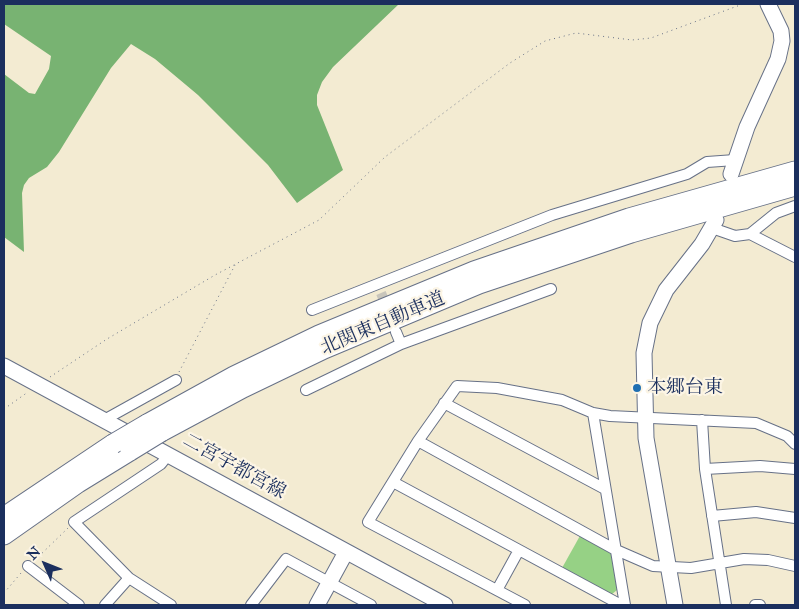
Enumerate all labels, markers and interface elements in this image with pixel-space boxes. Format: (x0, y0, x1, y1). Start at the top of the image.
street label: 北関東自動車道 (317, 288, 449, 360)
place label: 本郷台東 (647, 377, 723, 399)
marker: 本郷台東 (631, 382, 643, 394)
street label: 二宮宇都宮線 (179, 429, 289, 505)
north arrow (20, 539, 70, 589)
text: N (24, 543, 44, 563)

